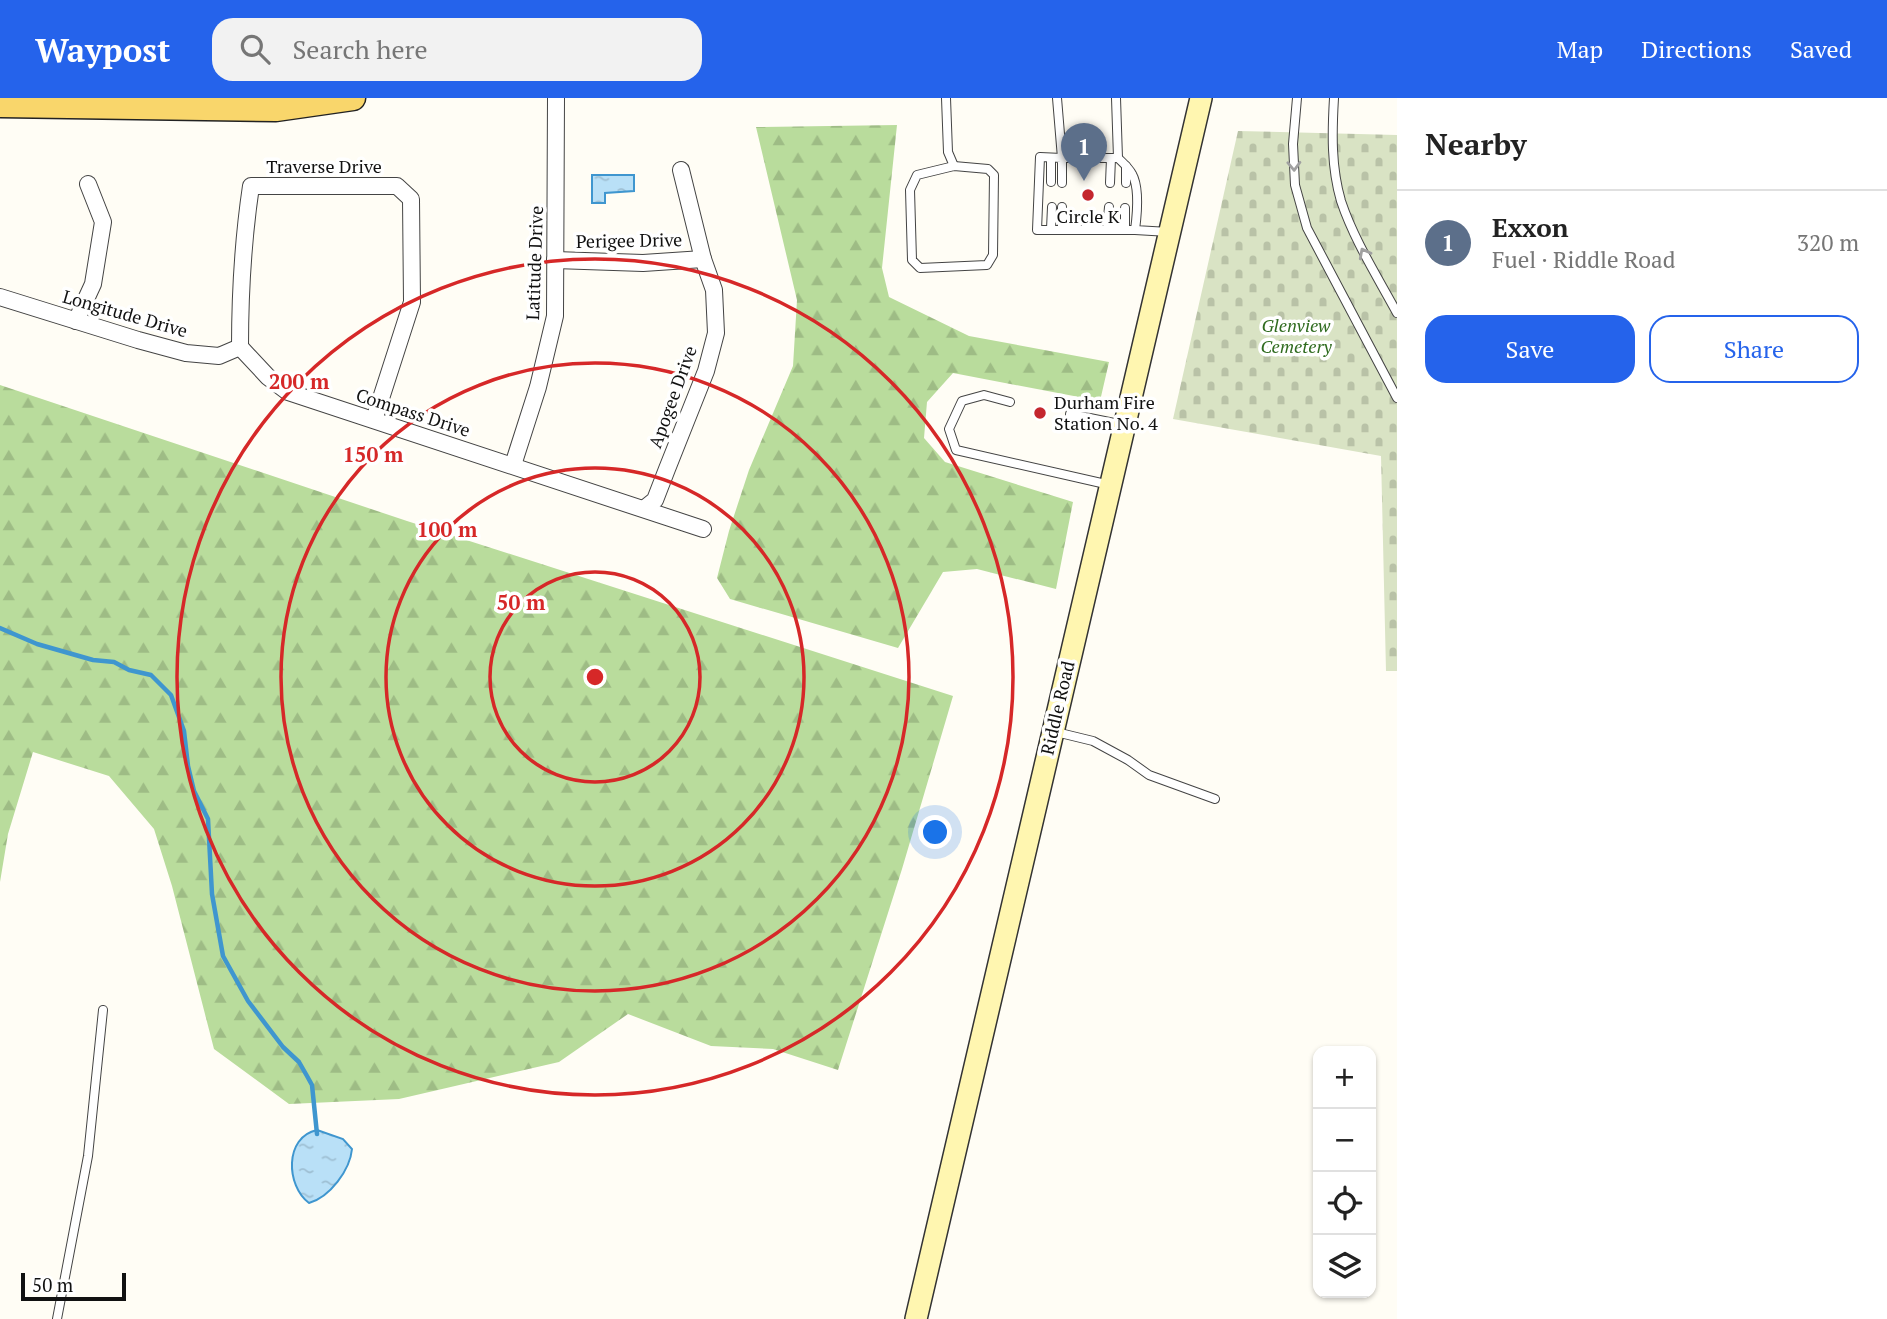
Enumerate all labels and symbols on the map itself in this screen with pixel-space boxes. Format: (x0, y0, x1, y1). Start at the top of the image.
pin: 1 (1061, 123, 1107, 181)
street label: Traverse Drive (266, 154, 382, 178)
one-way arrow (1287, 161, 1302, 172)
marker: Circle K (1080, 187, 1096, 203)
place label: Circle K (1057, 204, 1120, 228)
street label: Latitude Drive (520, 205, 548, 321)
street label: Perigee Drive (576, 227, 682, 253)
one-way arrow (1359, 247, 1373, 260)
street label: Longitude Drive (60, 284, 190, 342)
park label: Glenview Cemetery (1260, 313, 1332, 358)
street label: Apogee Drive (642, 342, 702, 451)
text: 200 m (269, 367, 330, 395)
street label: Compass Drive (353, 382, 474, 442)
place label: Durham Fire Station No. 4 (1054, 390, 1158, 435)
marker: Durham Fire Station No. 4 (1032, 405, 1048, 421)
text: 150 m (343, 440, 404, 468)
text: 100 m (417, 515, 478, 543)
text: 50 m (497, 588, 546, 616)
street label: Riddle Road (1035, 658, 1080, 757)
centre of rings (583, 665, 607, 689)
your location (918, 815, 952, 849)
scale bar (21, 1270, 126, 1302)

